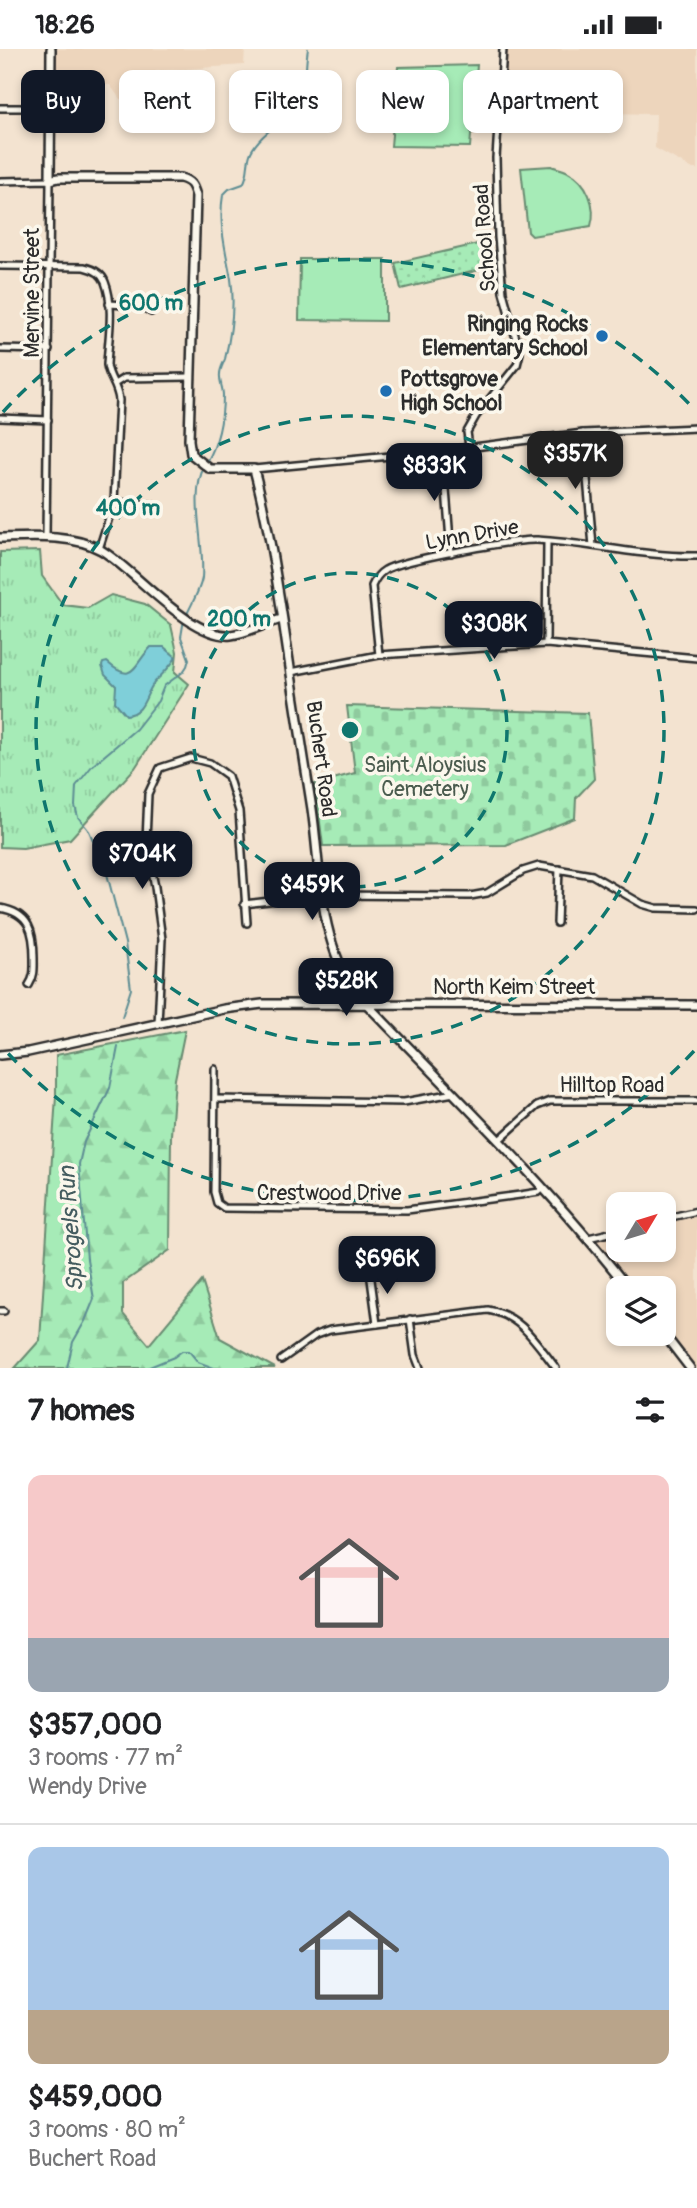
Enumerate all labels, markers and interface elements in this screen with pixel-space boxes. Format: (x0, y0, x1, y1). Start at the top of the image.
text: 18:26 (35, 9, 95, 41)
chip: Buy (21, 70, 105, 133)
chip: Rent (119, 70, 215, 133)
chip: Filters (229, 70, 342, 133)
chip: New (356, 70, 449, 133)
chip: Apartment (463, 70, 623, 133)
street label: School Road (468, 183, 502, 293)
street label: Mervine Street (19, 228, 46, 358)
text: 600 m (119, 290, 183, 317)
place label: Ringing Rocks Elementary School (422, 311, 589, 362)
marker: Ringing Rocks Elementary School (594, 328, 610, 344)
place label: Pottsgrove High School (400, 366, 503, 417)
marker: Pottsgrove High School (378, 383, 394, 399)
pin: $357K (526, 431, 624, 491)
text: $357K (543, 439, 607, 468)
pin: $833K (385, 443, 483, 503)
text: $833K (402, 451, 466, 480)
text: 400 m (96, 495, 160, 522)
street label: Lynn Drive (423, 513, 521, 556)
pin: $308K (445, 601, 543, 661)
text: 200 m (207, 606, 271, 633)
text: $308K (461, 609, 527, 638)
street label: Buchert Road (299, 699, 343, 819)
centre of rings (338, 718, 362, 742)
park label: Saint Aloysius Cemetery (364, 752, 487, 803)
pin: $704K (93, 831, 191, 891)
text: $704K (108, 839, 176, 868)
pin: $459K (263, 863, 361, 922)
text: $459K (280, 870, 344, 899)
pin: $528K (297, 958, 395, 1018)
text: $528K (314, 966, 378, 995)
street label: North Keim Street (433, 974, 596, 1001)
street label: Hilltop Road (560, 1072, 664, 1099)
water label: Sprogels Run (52, 1164, 90, 1293)
street label: Crestwood Drive (257, 1180, 402, 1207)
north arrow (606, 1192, 676, 1262)
map controls (606, 1192, 676, 1346)
pin: $696K (338, 1237, 436, 1296)
text: $696K (355, 1244, 419, 1273)
button: layers (606, 1276, 676, 1346)
icon: filters (631, 1391, 669, 1429)
text: 7 homes (28, 1392, 135, 1429)
icon: home (286, 1520, 412, 1646)
text: $357,000 (28, 1706, 162, 1743)
text: 3 rooms · 77 m² (28, 1743, 183, 1772)
text: Wendy Drive (28, 1772, 147, 1801)
icon: home (286, 1892, 412, 2018)
text: $459,000 (28, 2078, 162, 2115)
text: 3 rooms · 80 m² (28, 2115, 186, 2144)
text: Buchert Road (28, 2144, 157, 2173)

